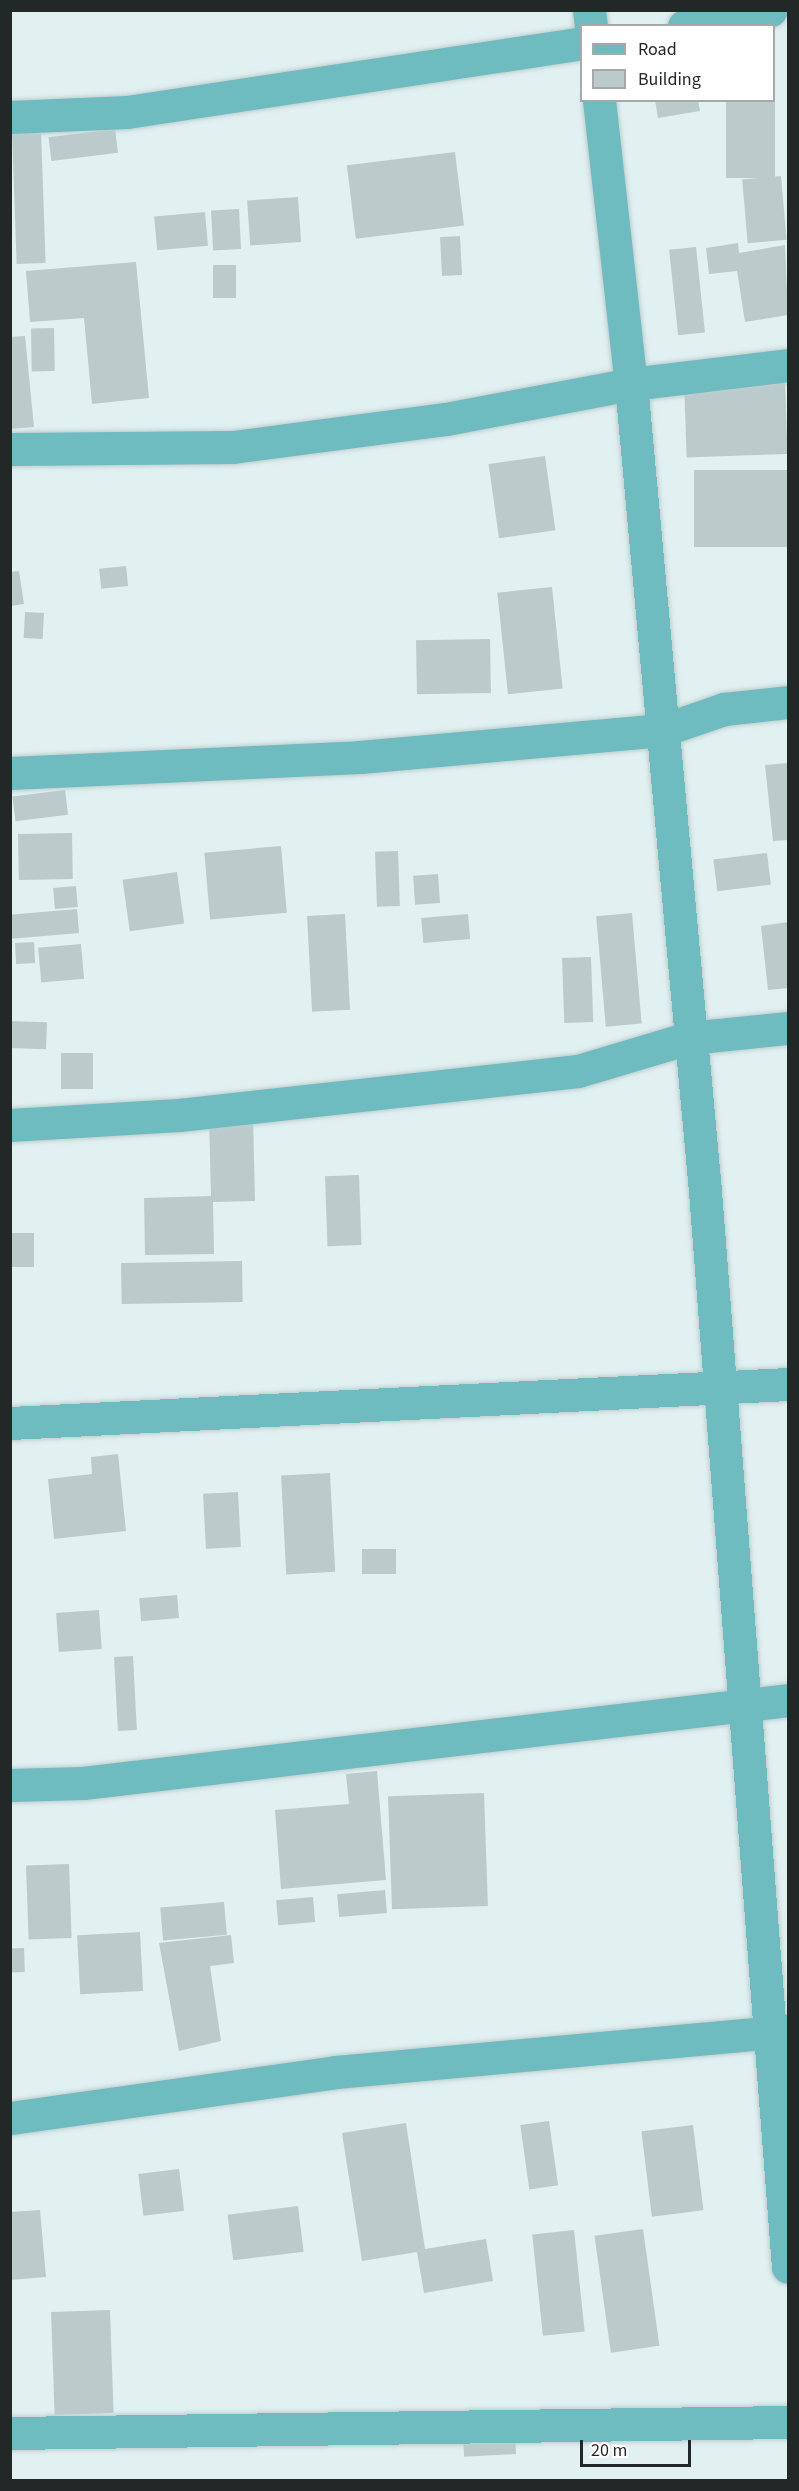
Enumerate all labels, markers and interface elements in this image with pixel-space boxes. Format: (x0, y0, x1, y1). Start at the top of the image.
legend (580, 24, 775, 102)
text: Road (638, 37, 677, 62)
text: Building (638, 67, 701, 92)
scale bar (583, 2428, 694, 2466)
text: 20 m (591, 2438, 627, 2463)

